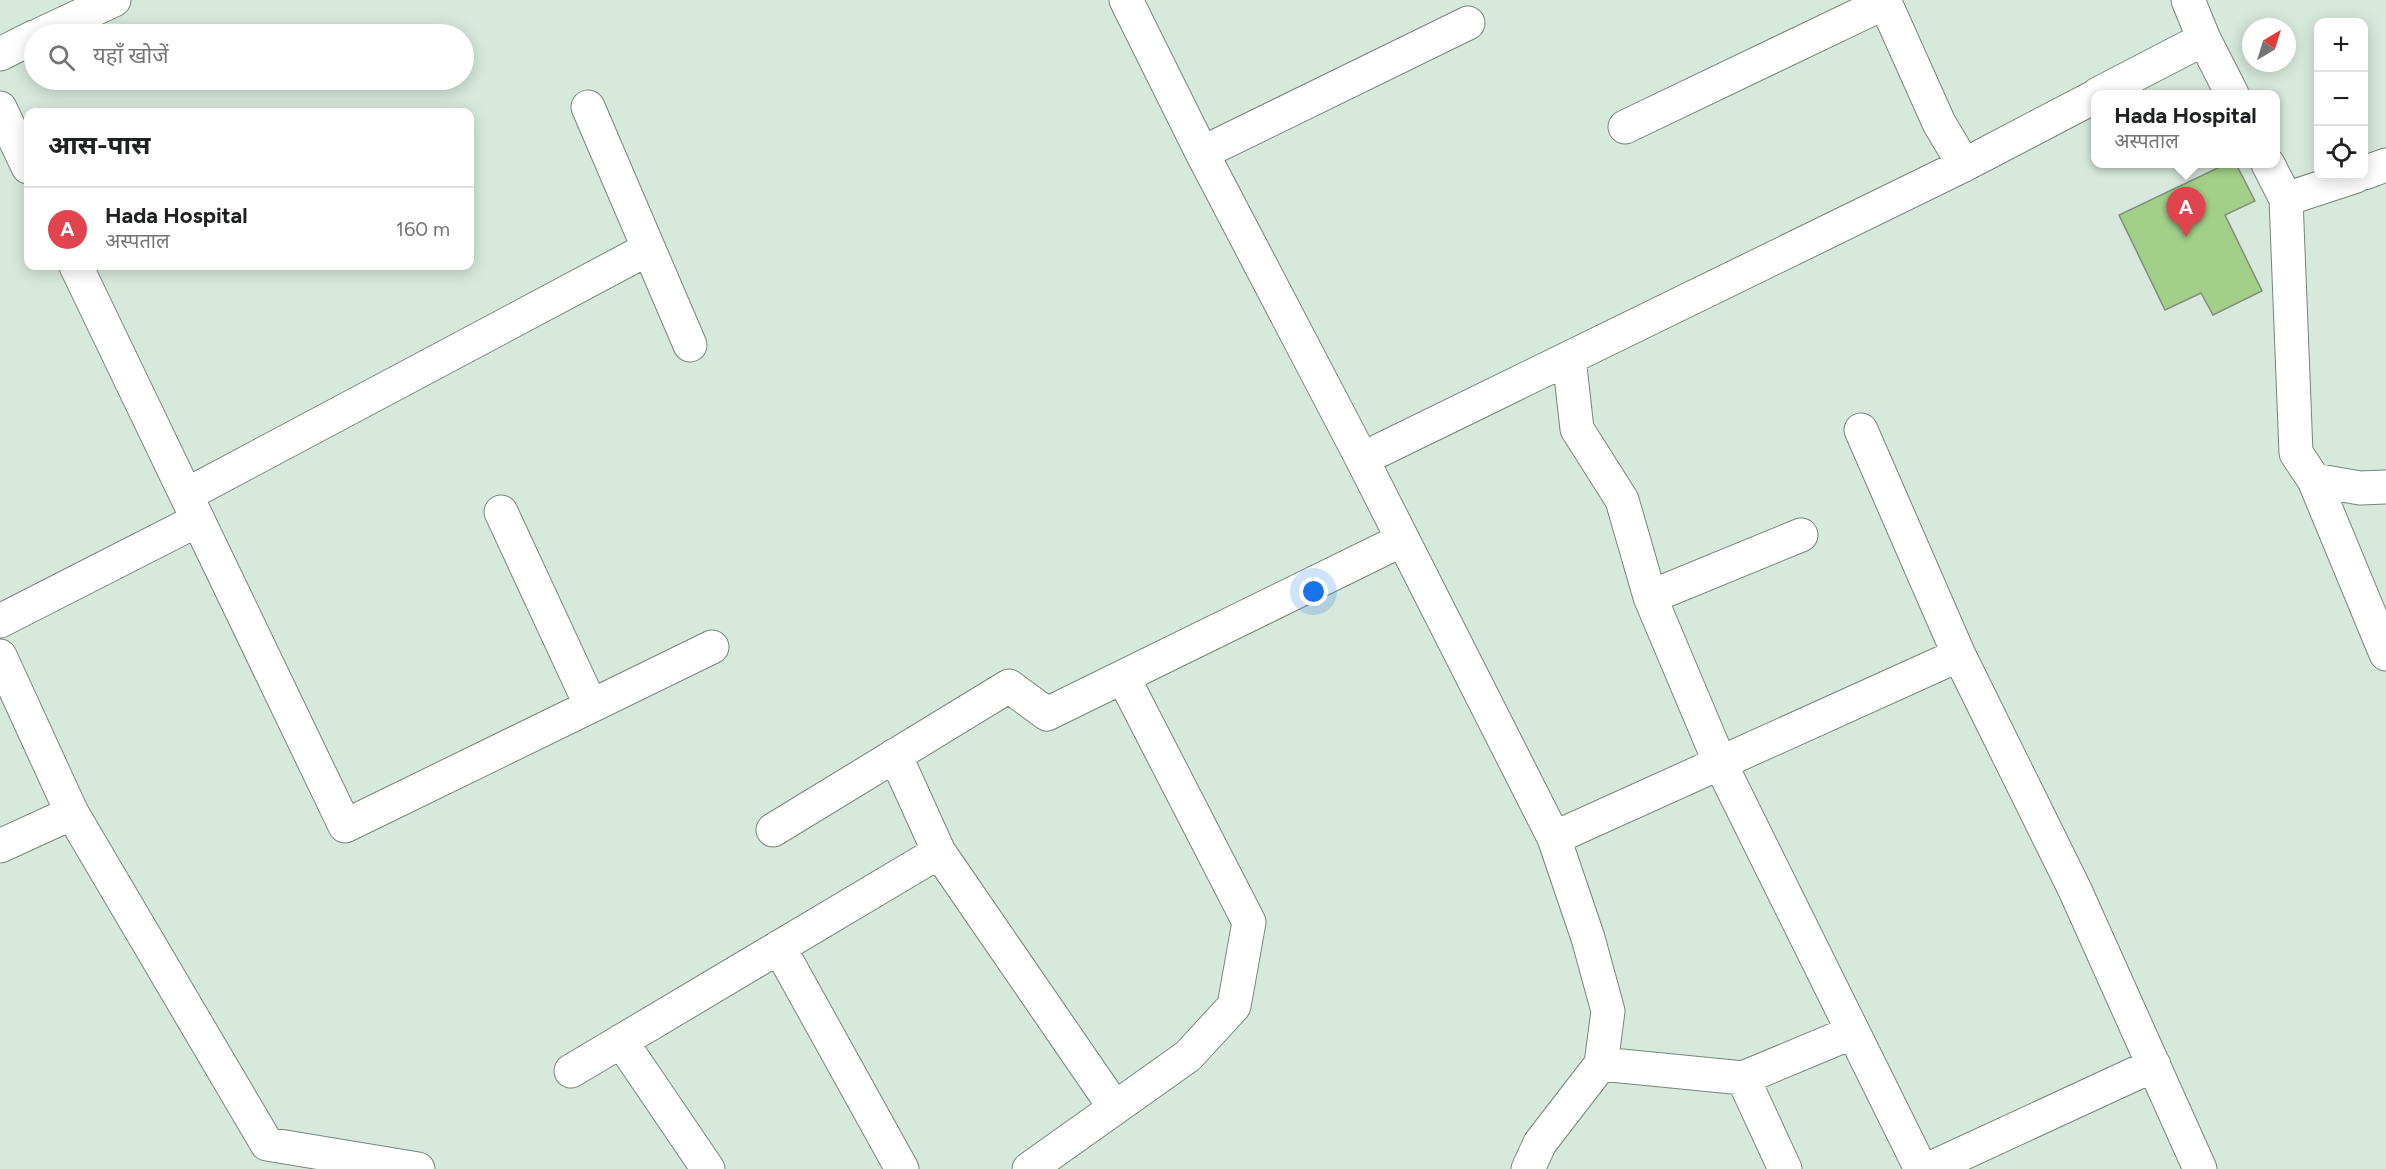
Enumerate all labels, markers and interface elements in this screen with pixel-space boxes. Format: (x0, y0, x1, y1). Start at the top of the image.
north arrow (2242, 18, 2296, 72)
map controls (2314, 18, 2368, 180)
button: + (2314, 18, 2368, 72)
search box (24, 24, 474, 90)
icon: search (45, 41, 78, 74)
text: यहाँ खोजें (93, 42, 169, 69)
button: − (2314, 72, 2368, 126)
popup (2091, 90, 2280, 168)
text: Hada Hospital (2114, 102, 2257, 129)
button: locate (2314, 126, 2368, 180)
text: आस-पास (48, 129, 150, 161)
text: अस्पताल (2114, 129, 2179, 153)
pin: A (2166, 188, 2206, 237)
text: Hada Hospital (105, 202, 248, 229)
text: A (60, 217, 75, 241)
text: 160 m (396, 217, 450, 241)
text: अस्पताल (105, 229, 170, 253)
your location (1299, 577, 1328, 606)

